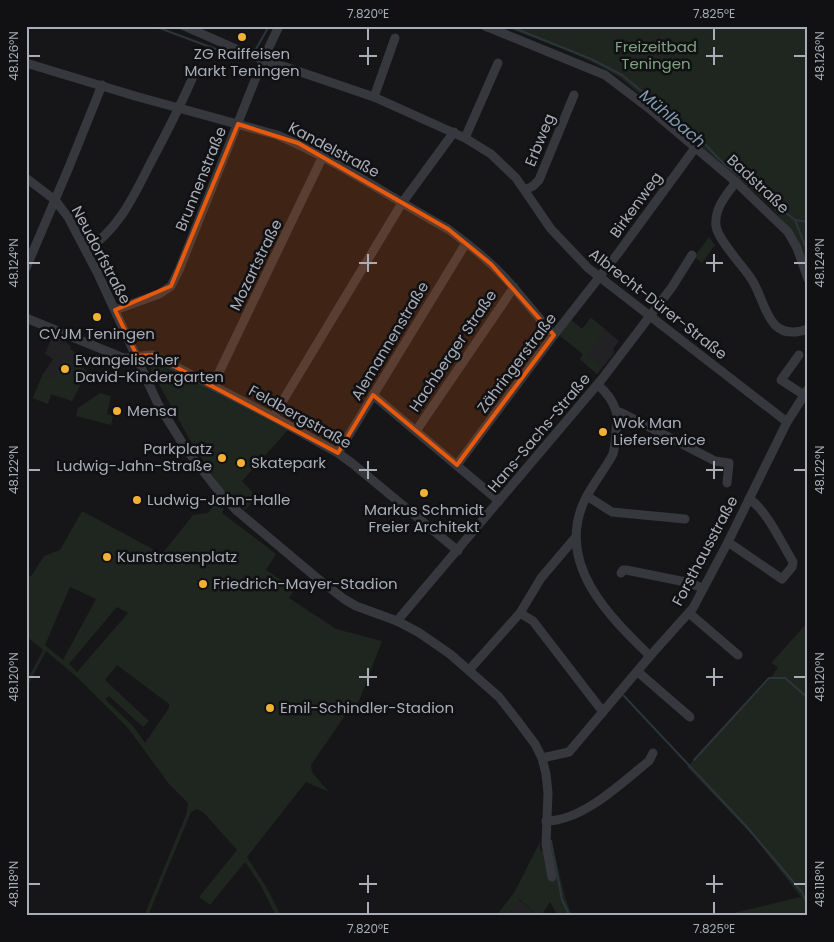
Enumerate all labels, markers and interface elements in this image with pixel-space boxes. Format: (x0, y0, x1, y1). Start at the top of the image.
text: 7.820°E (347, 5, 389, 22)
text: 7.825°E (693, 5, 735, 22)
text: 48.126°N (5, 31, 22, 81)
marker: ZG Raiffeisen Markt Teningen (236, 31, 248, 43)
text: 48.126°N (811, 31, 828, 81)
park label: Freizeitbad Teningen (615, 36, 697, 74)
place label: ZG Raiffeisen Markt Teningen (184, 43, 300, 81)
water label: Mühlbach (635, 84, 711, 153)
street label: Erbweg (519, 110, 560, 169)
street label: Kandelstraße (285, 117, 383, 182)
street label: Brunnenstraße (170, 123, 231, 234)
street label: Badstraße (723, 149, 794, 218)
street label: Birkenweg (605, 167, 667, 242)
street label: Neudorfstraße (67, 202, 136, 307)
street label: Mozartstraße (224, 216, 287, 314)
text: 48.124°N (5, 238, 22, 288)
text: 48.124°N (811, 238, 828, 288)
street label: Albrecht-Dürer-Straße (585, 243, 732, 364)
street label: Alemannenstraße (346, 277, 433, 404)
street label: Hachberger Straße (404, 286, 501, 416)
street label: Zähringerstraße (472, 308, 561, 417)
marker: CVJM Teningen (91, 311, 103, 323)
place label: CVJM Teningen (39, 323, 155, 344)
place label: Evangelischer David-Kindergarten (75, 349, 224, 387)
marker: Evangelischer David-Kindergarten (59, 363, 71, 375)
street label: Hans-Sachs-Straße (483, 369, 595, 497)
street label: Feldbergstraße (245, 380, 355, 453)
place label: Mensa (127, 400, 177, 421)
marker: Mensa (111, 405, 123, 417)
place label: Wok Man Lieferservice (613, 412, 706, 450)
marker: Wok Man Lieferservice (597, 426, 609, 438)
place label: Parkplatz Ludwig-Jahn-Straße (56, 438, 212, 476)
text: 48.122°N (5, 446, 22, 494)
text: 48.122°N (811, 446, 828, 494)
marker: Parkplatz Ludwig-Jahn-Straße (216, 452, 228, 464)
place label: Skatepark (251, 452, 326, 473)
marker: Skatepark (235, 457, 247, 469)
marker: Markus Schmidt Freier Architekt (418, 487, 430, 499)
place label: Ludwig-Jahn-Halle (147, 489, 290, 510)
street label: Forsthausstraße (667, 492, 742, 609)
marker: Ludwig-Jahn-Halle (131, 494, 143, 506)
place label: Markus Schmidt Freier Architekt (364, 499, 484, 537)
place label: Kunstrasenplatz (117, 546, 237, 567)
marker: Kunstrasenplatz (101, 551, 113, 563)
place label: Friedrich-Mayer-Stadion (213, 573, 398, 594)
marker: Friedrich-Mayer-Stadion (197, 578, 209, 590)
text: 48.120°N (5, 652, 22, 702)
text: 48.120°N (811, 652, 828, 702)
place label: Emil-Schindler-Stadion (280, 697, 454, 718)
marker: Emil-Schindler-Stadion (264, 702, 276, 714)
text: 48.118°N (5, 861, 22, 907)
text: 48.118°N (811, 861, 828, 907)
text: 7.820°E (347, 920, 389, 937)
text: 7.825°E (693, 920, 735, 937)

